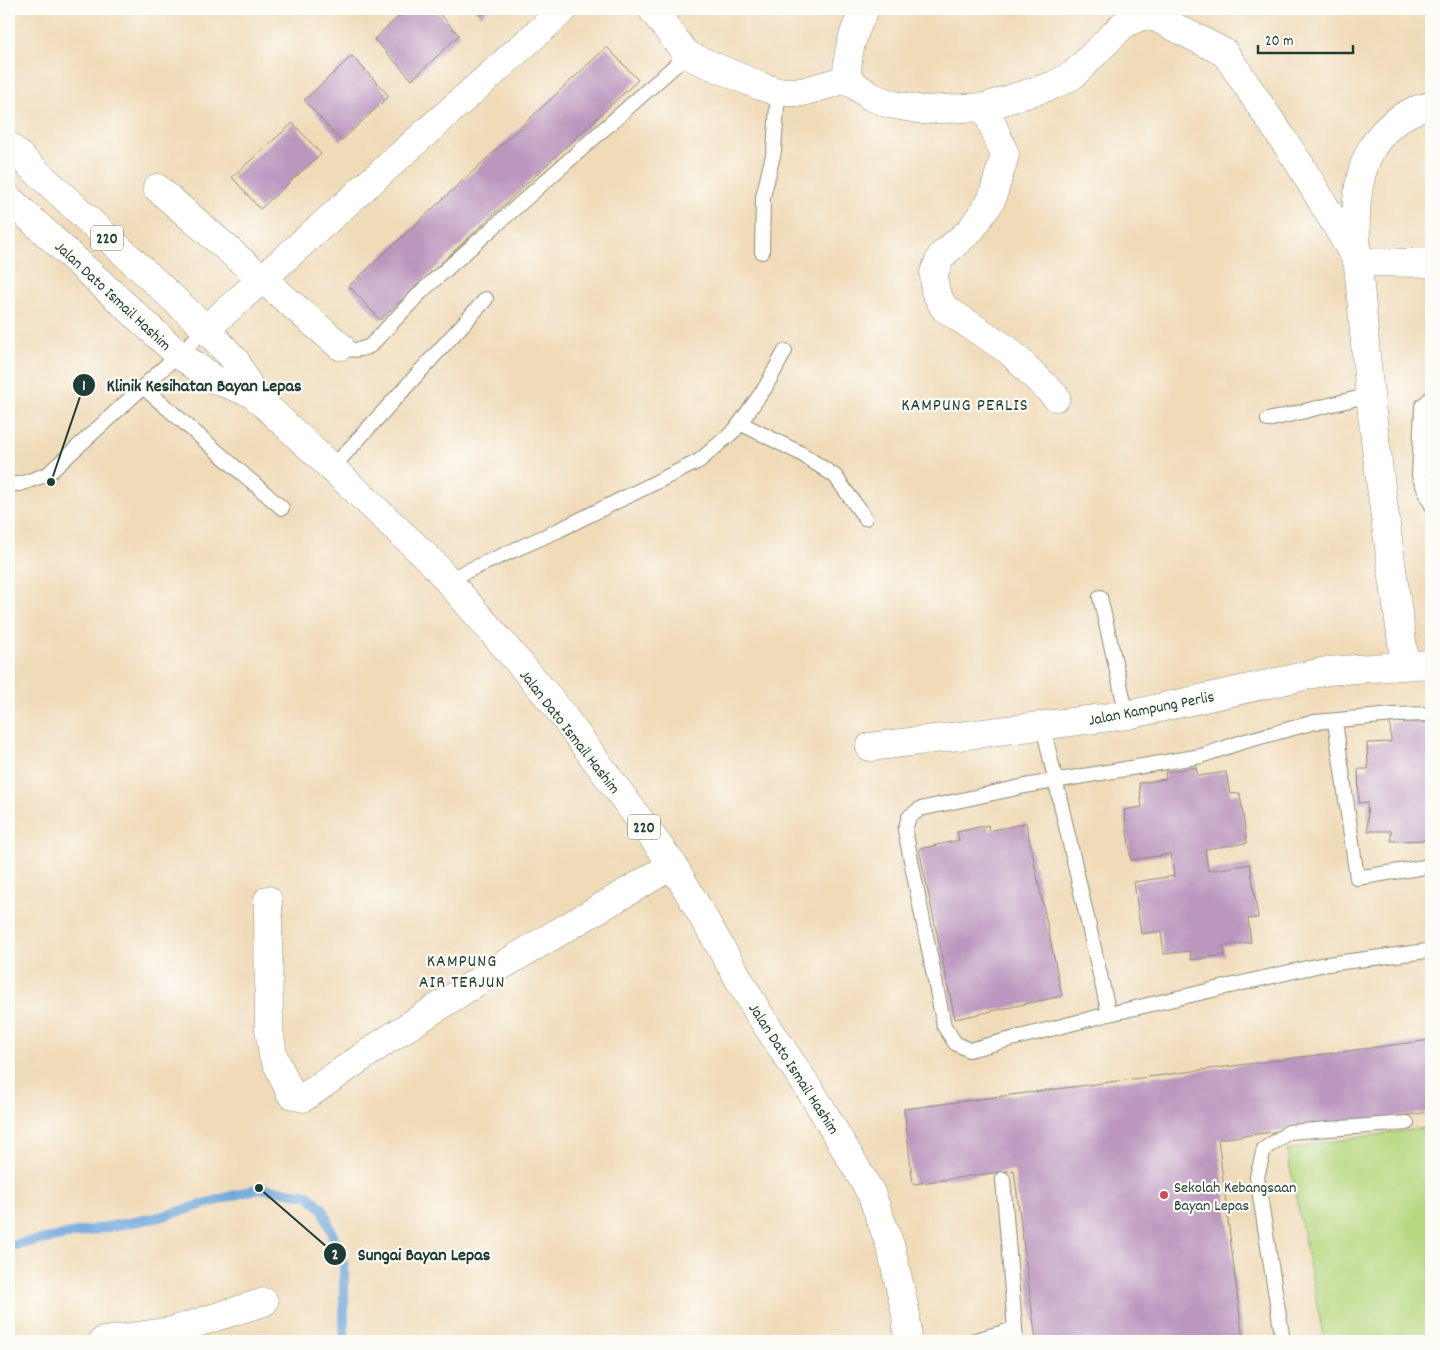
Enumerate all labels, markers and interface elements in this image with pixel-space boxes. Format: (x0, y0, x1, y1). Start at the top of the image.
scale bar (1258, 22, 1352, 54)
text: 20 m (1265, 31, 1293, 53)
road number: 220 (91, 226, 123, 250)
street label: Jalan Dato Ismail Hashim (49, 236, 176, 357)
callout: Klinik Kesihatan Bayan Lepas (72, 368, 312, 401)
text: Klinik Kesihatan Bayan Lepas (106, 375, 302, 400)
text: 1 (82, 376, 86, 398)
district label: KAMPUNG PERLIS (901, 394, 1029, 419)
street label: Jalan Dato Ismail Hashim (513, 665, 625, 800)
street label: Jalan Kampung Perlis (1087, 686, 1217, 733)
road number: 220 (628, 814, 660, 840)
district label: KAMPUNG AIR TERJUN (419, 950, 505, 996)
street label: Jalan Dato Ismail Hashim (742, 999, 844, 1140)
place label: Sekolah Kebangsaan Bayan Lepas (1174, 1177, 1296, 1218)
marker: Sekolah Kebangsaan Bayan Lepas (1158, 1189, 1170, 1201)
callout: Sungai Bayan Lepas (323, 1237, 500, 1270)
text: Sungai Bayan Lepas (358, 1244, 491, 1269)
text: 2 (332, 1245, 338, 1267)

